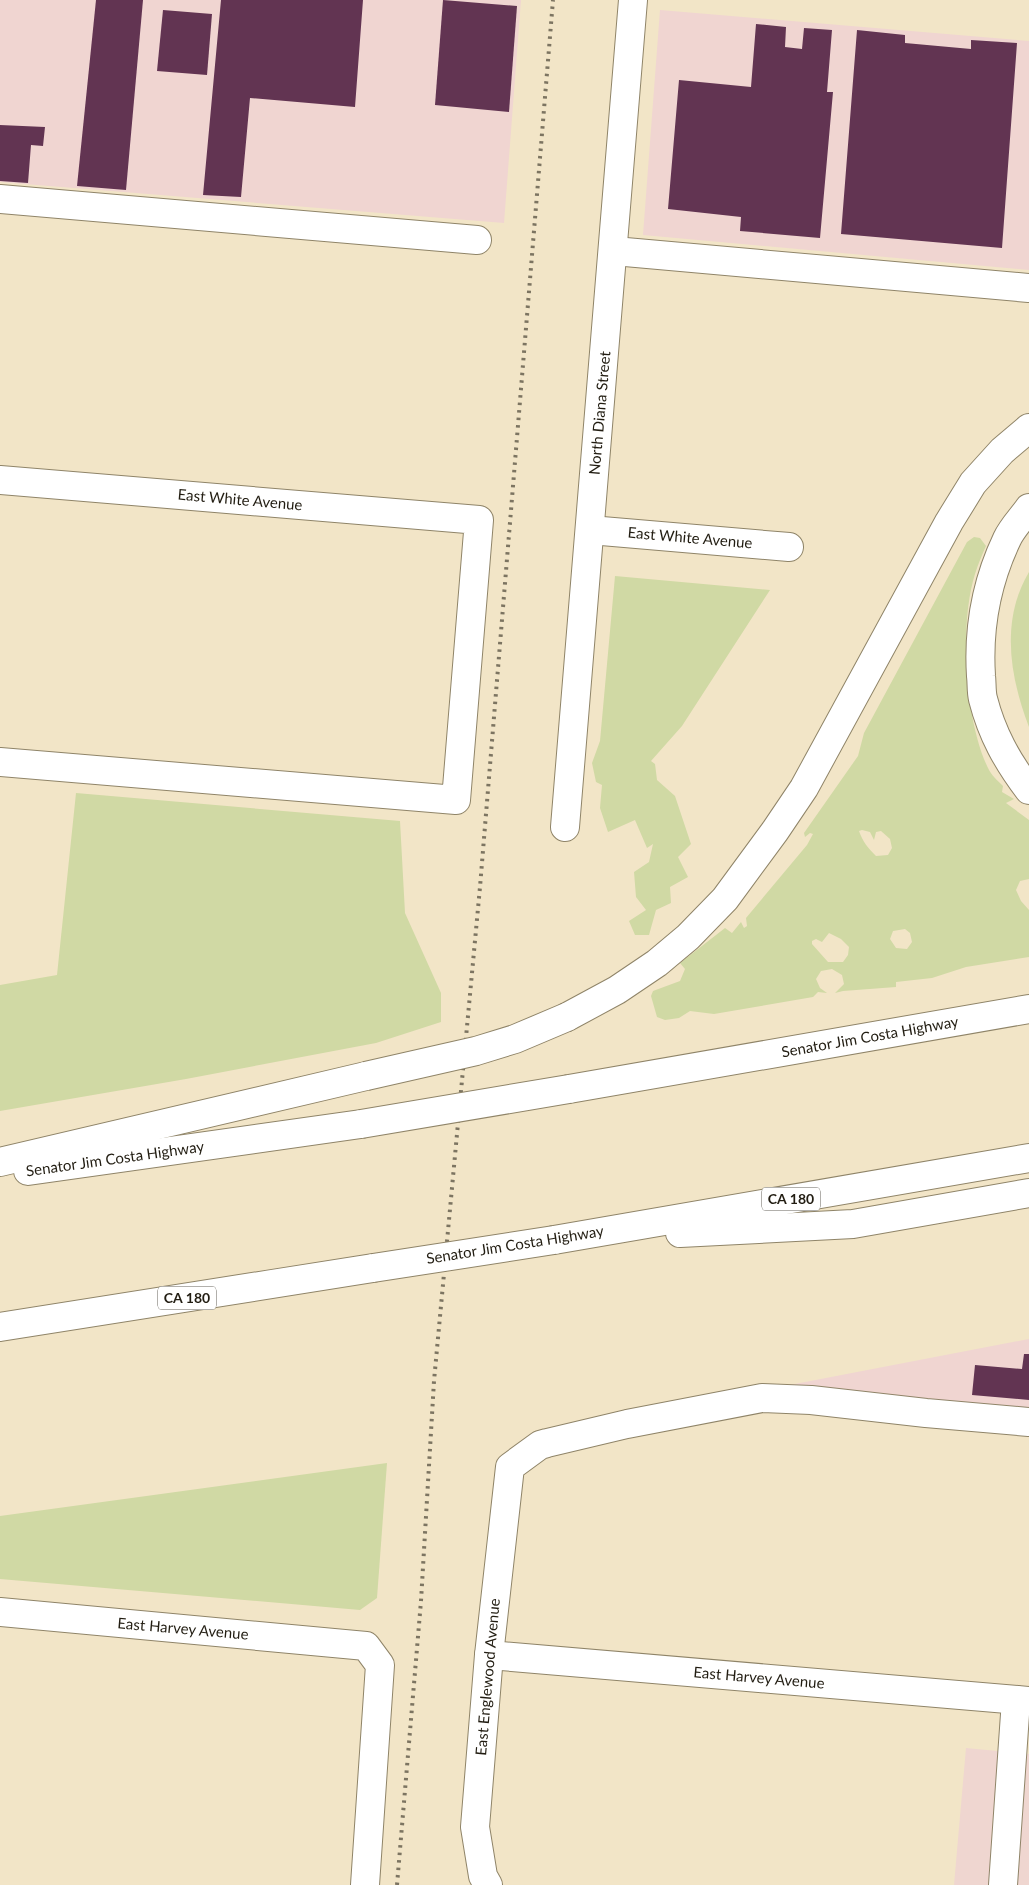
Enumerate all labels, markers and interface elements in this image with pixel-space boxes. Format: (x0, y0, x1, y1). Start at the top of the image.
street label: North Diana Street (585, 350, 613, 476)
street label: East White Avenue (177, 485, 303, 513)
street label: East White Avenue (627, 523, 753, 551)
street label: Senator Jim Costa Highway (780, 1012, 960, 1060)
street label: Senator Jim Costa Highway (25, 1137, 205, 1179)
road number: CA 180 (762, 1188, 820, 1210)
street label: Senator Jim Costa Highway (425, 1221, 605, 1267)
road number: CA 180 (158, 1286, 216, 1310)
street label: East Englewood Avenue (471, 1597, 503, 1756)
street label: East Harvey Avenue (117, 1613, 249, 1643)
street label: East Harvey Avenue (693, 1662, 825, 1692)

